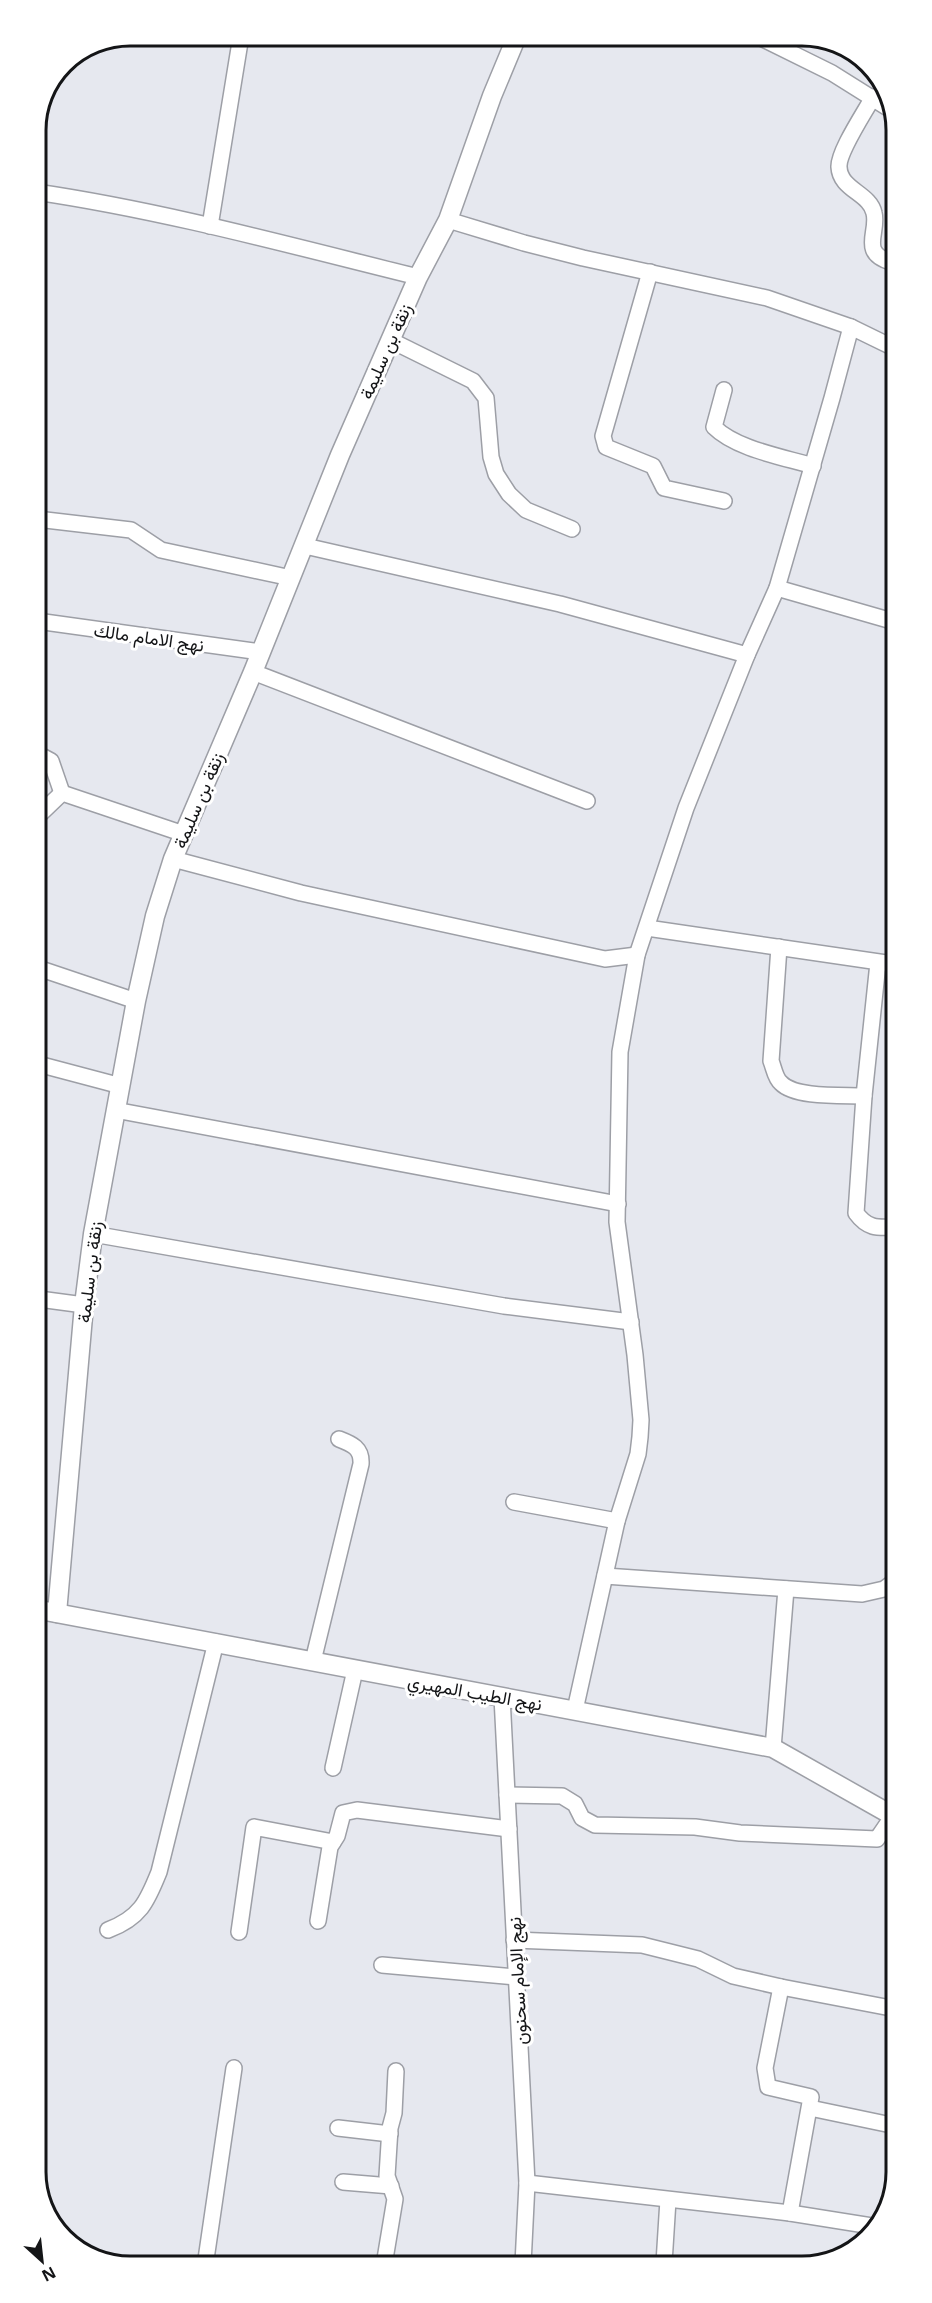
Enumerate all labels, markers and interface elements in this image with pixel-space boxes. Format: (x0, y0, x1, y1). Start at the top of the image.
street label: زنقة بن سليمة (353, 299, 417, 403)
street label: نهج الامام مالك (92, 617, 206, 658)
street label: زنقة بن سليمة (167, 748, 229, 852)
street label: زنقة بن سليمة (71, 1220, 107, 1324)
street label: نهج الطيب المهيري (405, 1668, 544, 1720)
street label: نهج الإمام سحنون (502, 1916, 533, 2046)
north arrow (12, 2231, 72, 2291)
text: N (38, 2262, 60, 2287)

